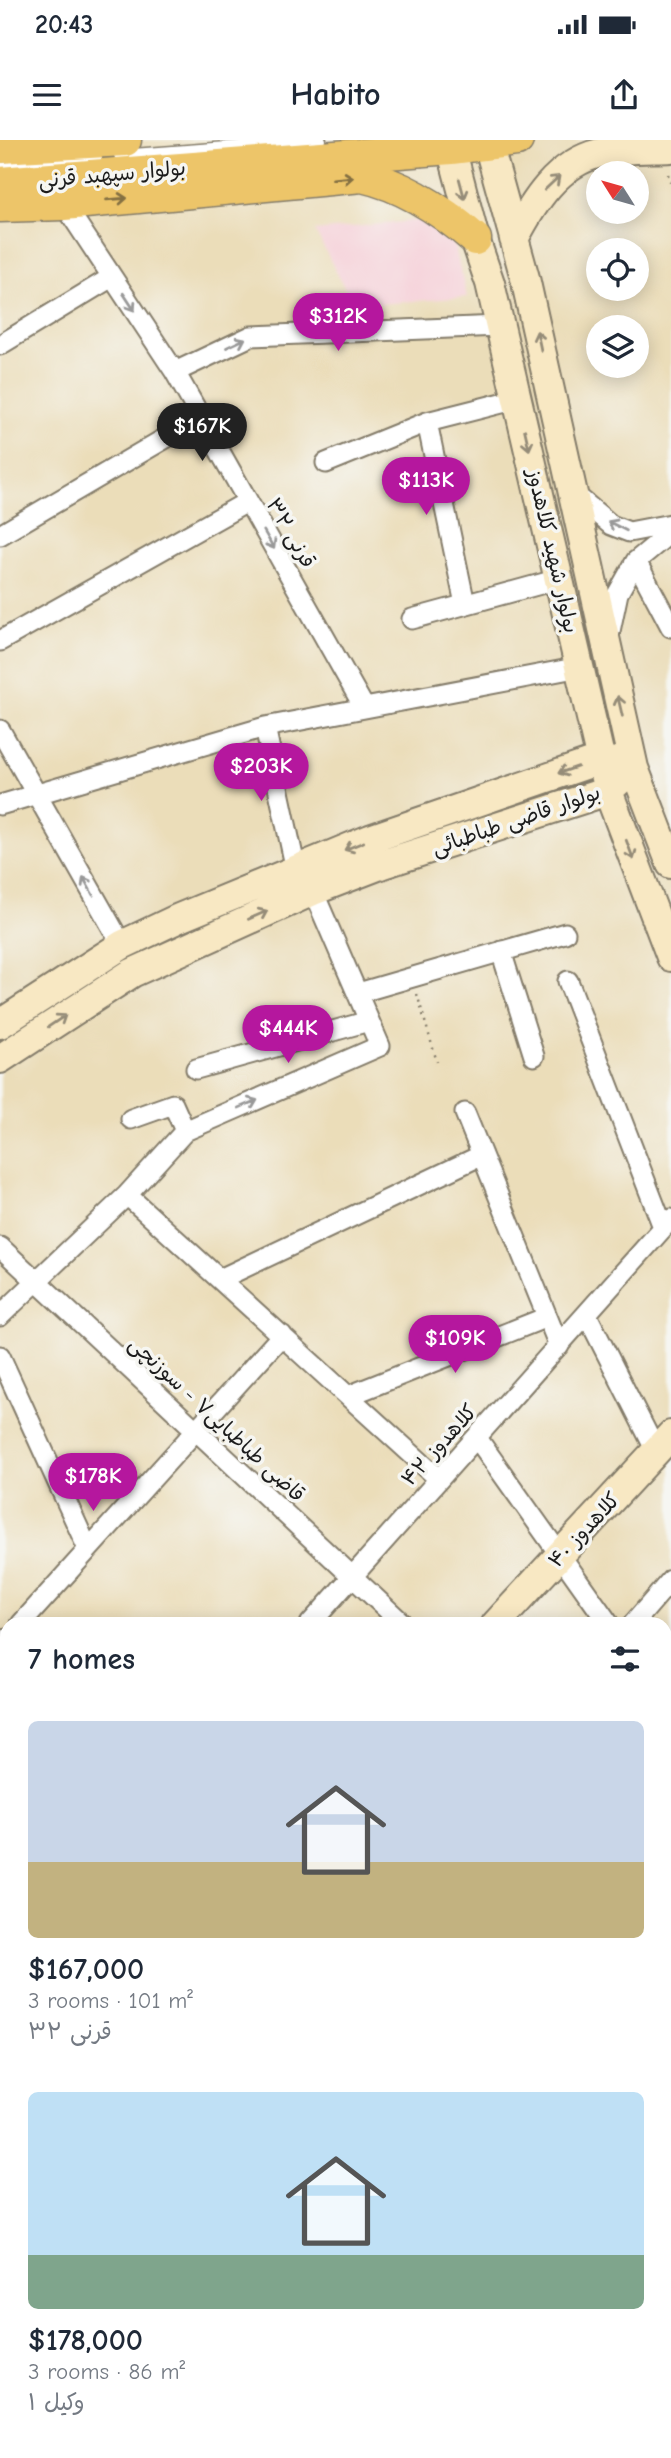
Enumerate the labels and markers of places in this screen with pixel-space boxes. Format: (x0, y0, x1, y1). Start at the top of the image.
pin: $312K (289, 294, 387, 353)
pin: $167K (153, 404, 251, 463)
pin: $113K (377, 458, 475, 517)
pin: $203K (212, 744, 310, 803)
pin: $444K (239, 1006, 337, 1065)
pin: $109K (406, 1316, 504, 1375)
pin: $178K (44, 1454, 142, 1513)

